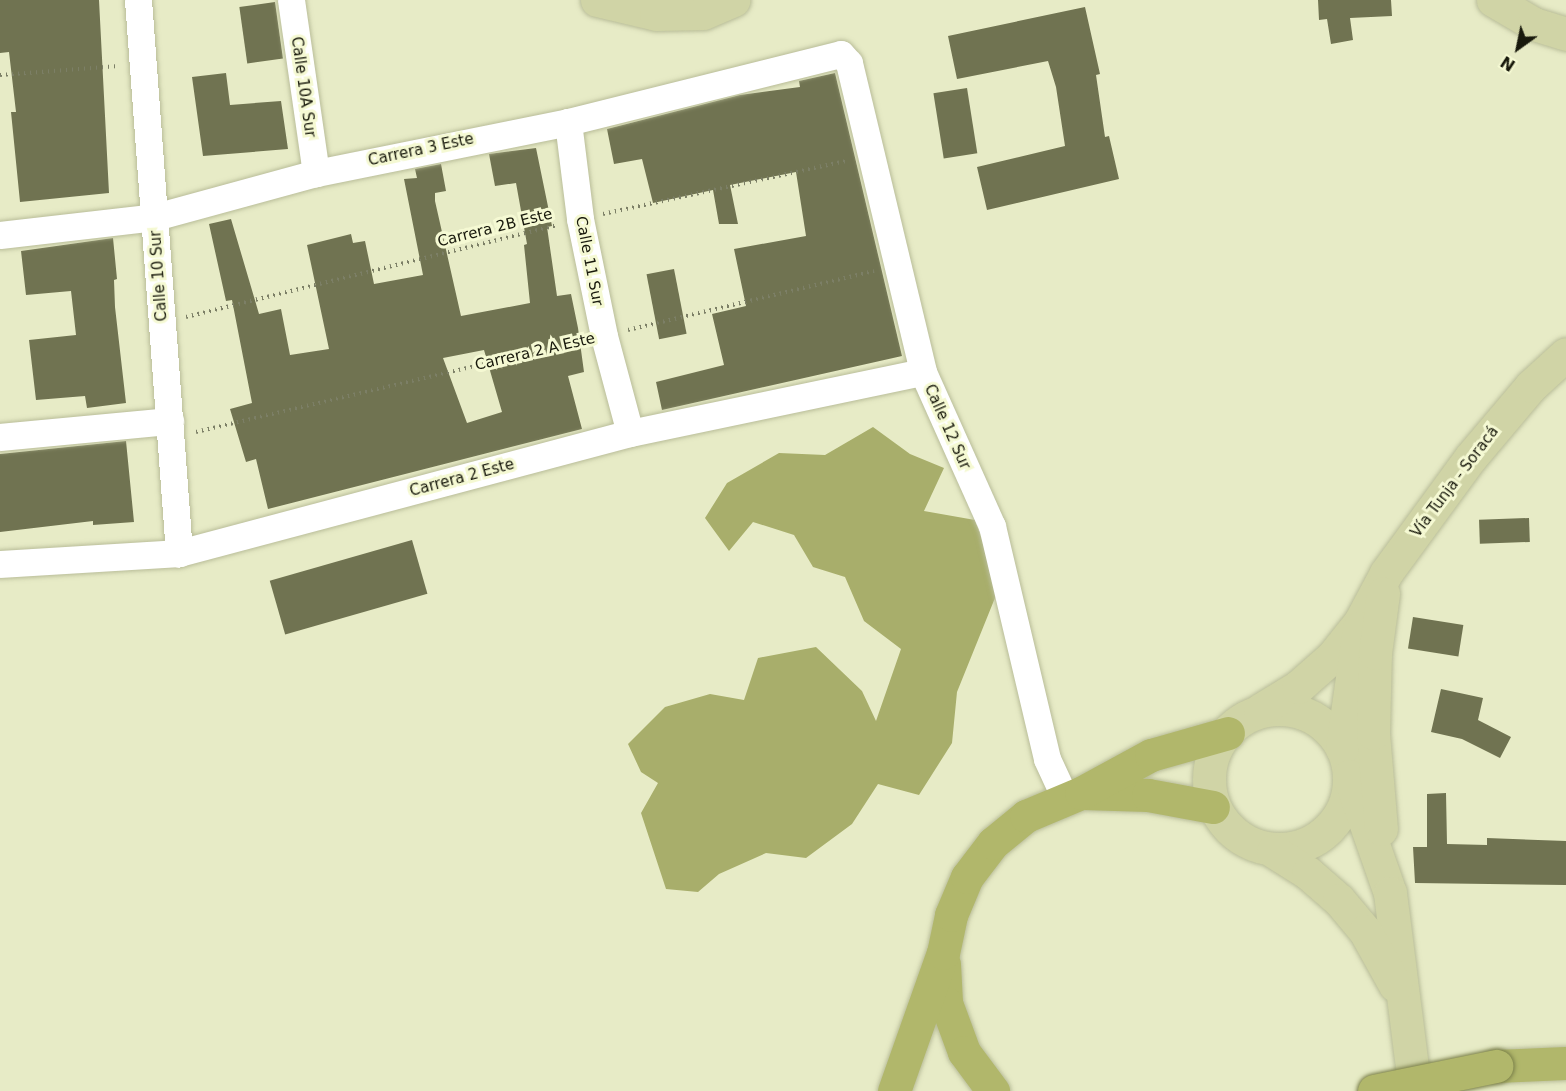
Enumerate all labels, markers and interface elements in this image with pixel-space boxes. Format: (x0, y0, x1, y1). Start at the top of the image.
north arrow (1488, 18, 1548, 78)
street label: Calle 10A Sur (287, 36, 319, 138)
text: N (1497, 52, 1519, 75)
street label: Carrera 3 Este (367, 130, 475, 170)
street label: Carrera 2B Este (436, 205, 554, 251)
street label: Calle 11 Sur (571, 215, 607, 307)
street label: Calle 10 Sur (147, 230, 171, 322)
street label: Carrera 2 A Este (473, 329, 597, 375)
street label: Calle 12 Sur (920, 382, 974, 472)
street label: Vía Tunja - Soracá (1407, 423, 1503, 541)
street label: Carrera 2 Este (408, 455, 516, 501)

